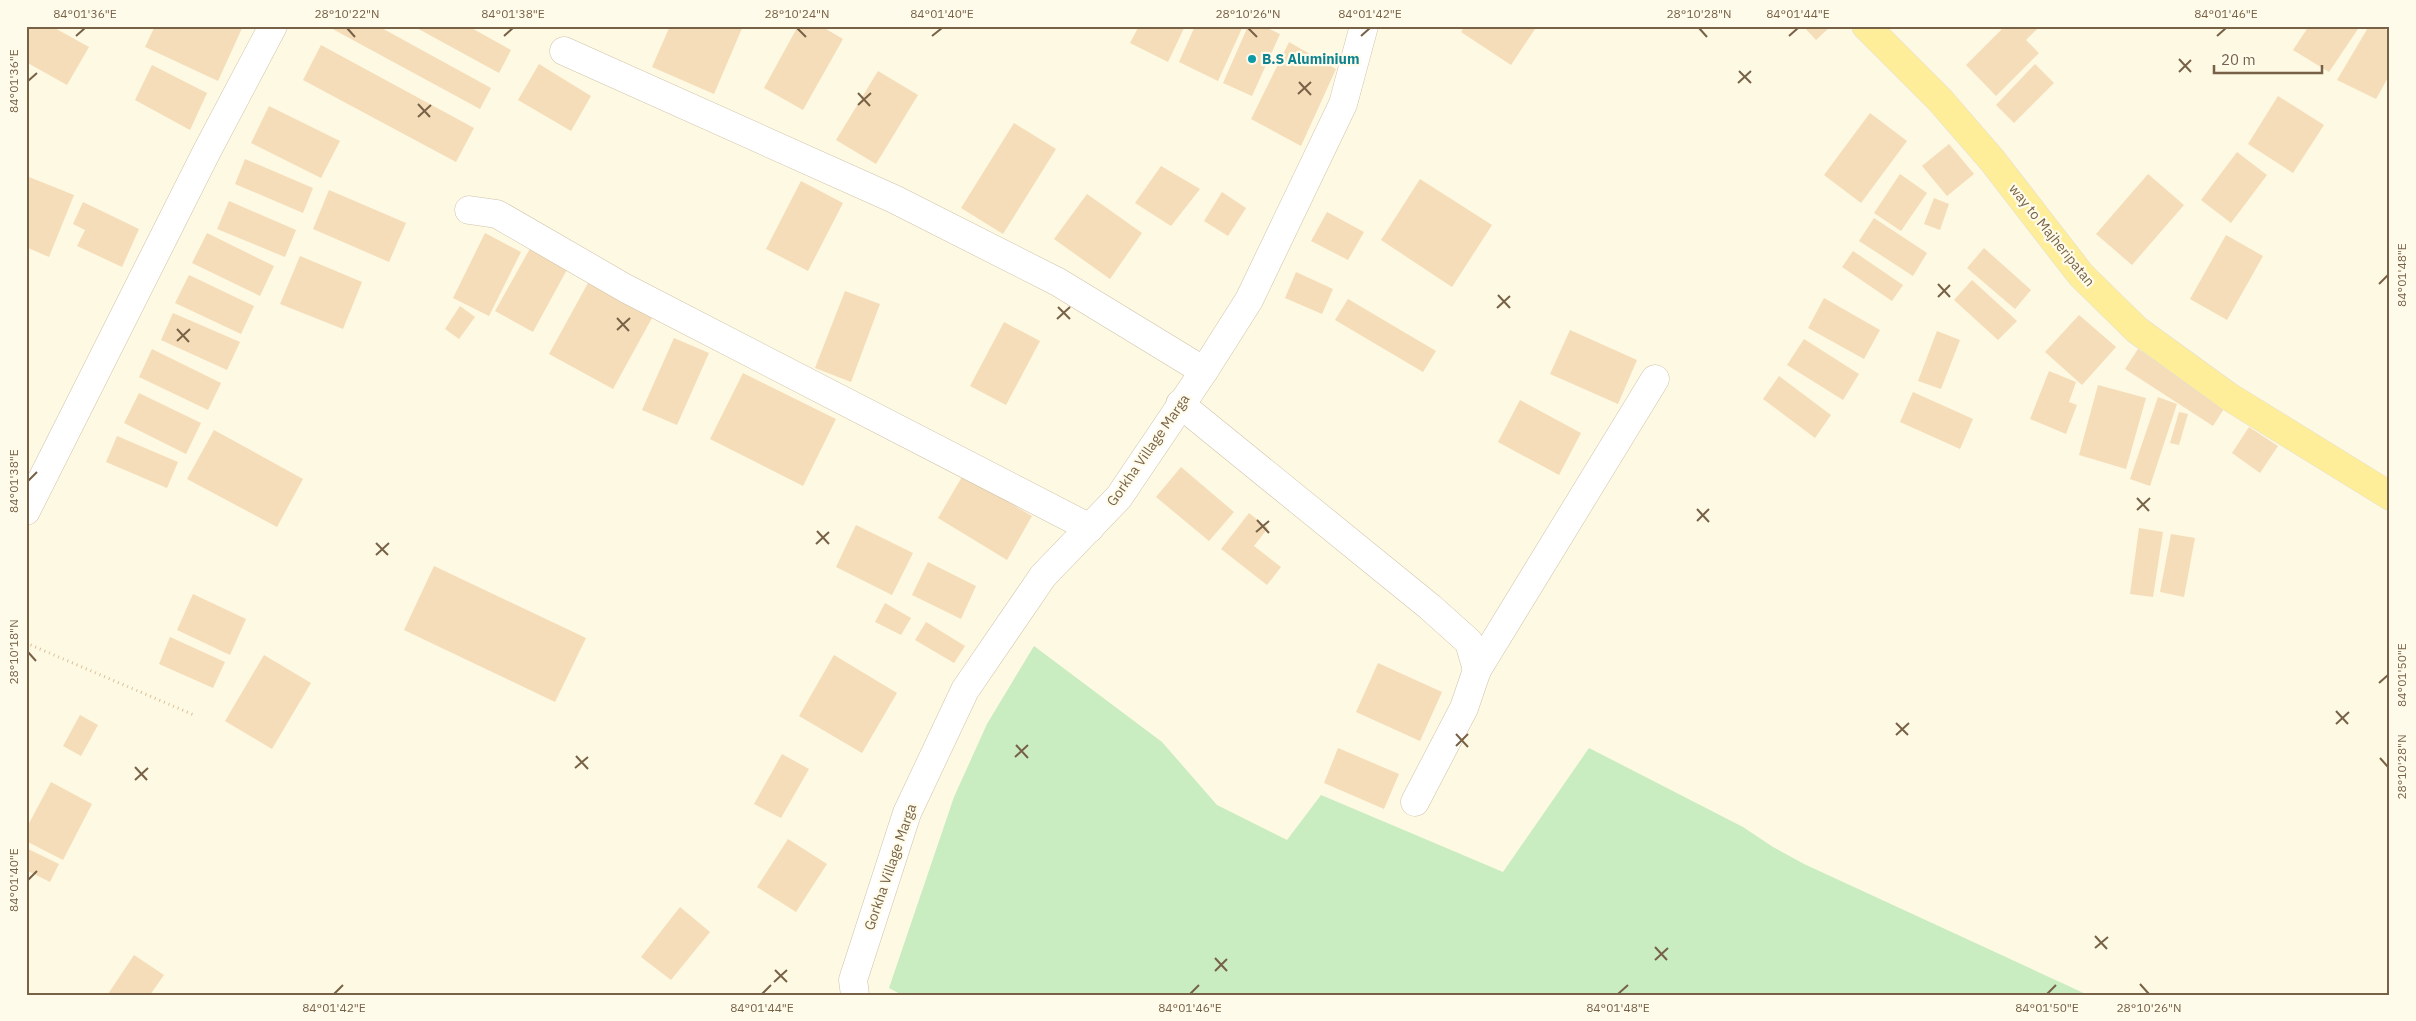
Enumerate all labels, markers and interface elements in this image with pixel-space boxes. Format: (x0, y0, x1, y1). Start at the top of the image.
text: 84°01'36"E (53, 6, 117, 21)
text: 28°10'22"N (314, 6, 380, 21)
text: 84°01'38"E (481, 6, 545, 21)
text: 28°10'24"N (764, 6, 830, 21)
text: 84°01'40"E (910, 6, 974, 21)
text: 28°10'26"N (1215, 6, 1281, 21)
text: 84°01'42"E (1338, 6, 1402, 21)
text: 28°10'28"N (1666, 6, 1732, 21)
text: 84°01'44"E (1766, 6, 1830, 21)
text: 84°01'46"E (2194, 6, 2258, 21)
scale bar (2214, 42, 2321, 74)
text: 84°01'36"E (6, 49, 21, 113)
place label: B.S Aluminium (1262, 50, 1359, 68)
text: 20 m (2221, 50, 2256, 69)
marker: B.S Aluminium (1246, 53, 1258, 65)
street label: way to Majheripatan (2005, 180, 2099, 290)
text: 84°01'48"E (2394, 243, 2409, 307)
street label: Gorkha Village Marga (1103, 390, 1194, 509)
text: 84°01'38"E (6, 449, 21, 513)
text: 28°10'18"N (6, 619, 21, 685)
text: 84°01'50"E (2394, 643, 2409, 707)
text: 28°10'28"N (2394, 734, 2409, 800)
street label: Gorkha Village Marga (860, 801, 920, 933)
text: 84°01'40"E (6, 848, 21, 912)
text: 84°01'42"E (302, 1000, 366, 1015)
text: 84°01'44"E (730, 1000, 794, 1015)
text: 84°01'46"E (1158, 1000, 1222, 1015)
text: 84°01'48"E (1586, 1000, 1650, 1015)
text: 84°01'50"E (2015, 1000, 2079, 1015)
text: 28°10'26"N (2116, 1000, 2182, 1015)

